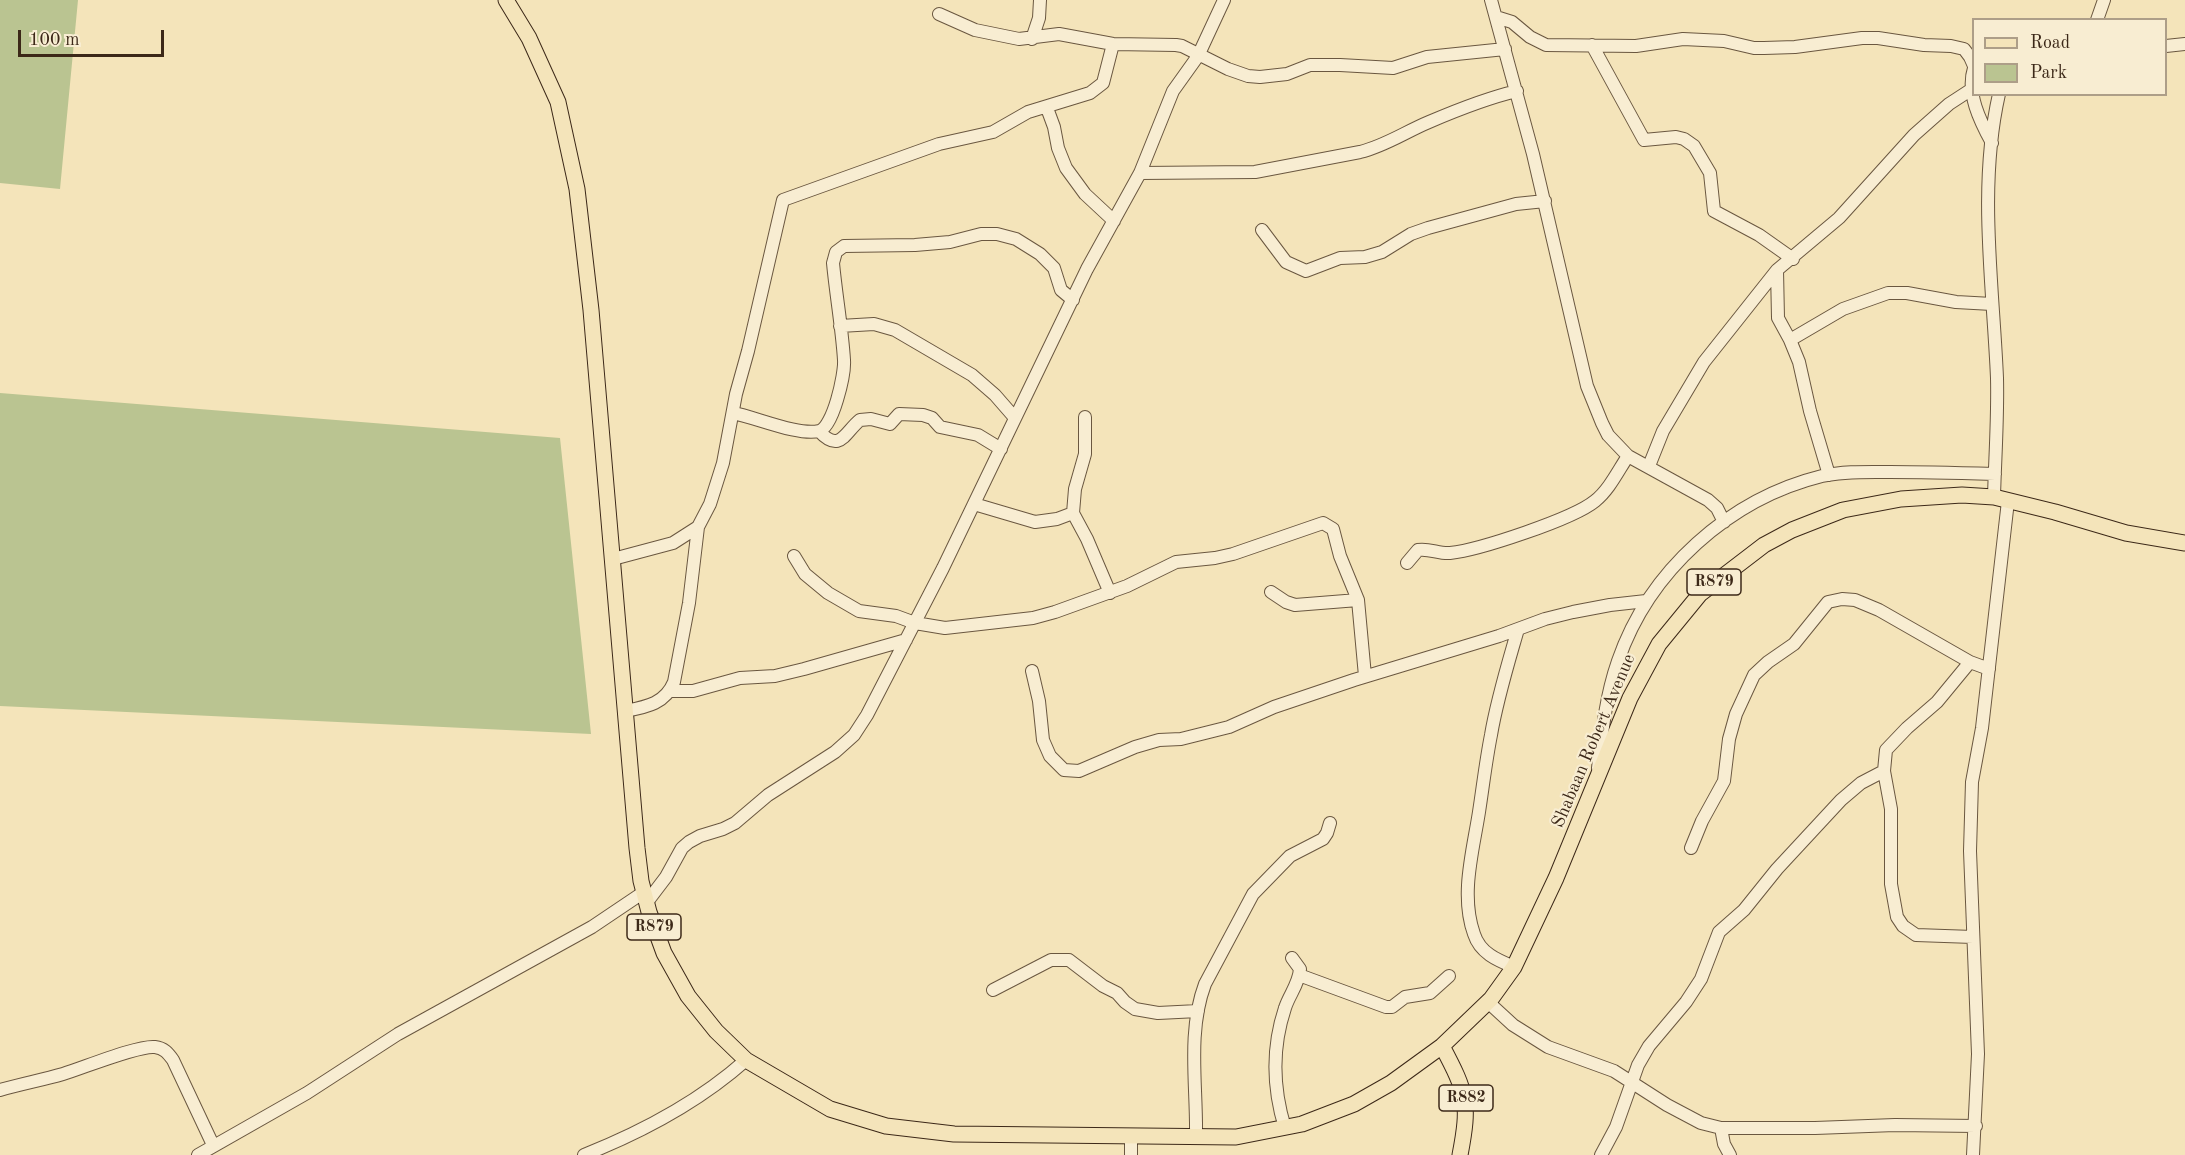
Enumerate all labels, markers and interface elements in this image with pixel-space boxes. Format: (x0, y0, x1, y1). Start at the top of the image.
scale bar (21, 18, 166, 56)
legend (1972, 18, 2167, 96)
text: 100 m (29, 31, 80, 49)
text: Road (2030, 34, 2070, 52)
text: Park (2030, 64, 2067, 82)
road number: R879 (1687, 569, 1741, 595)
street label: Shabaan Robert Avenue (1548, 651, 1640, 831)
road number: R879 (627, 914, 681, 940)
road number: R882 (1439, 1085, 1493, 1111)

